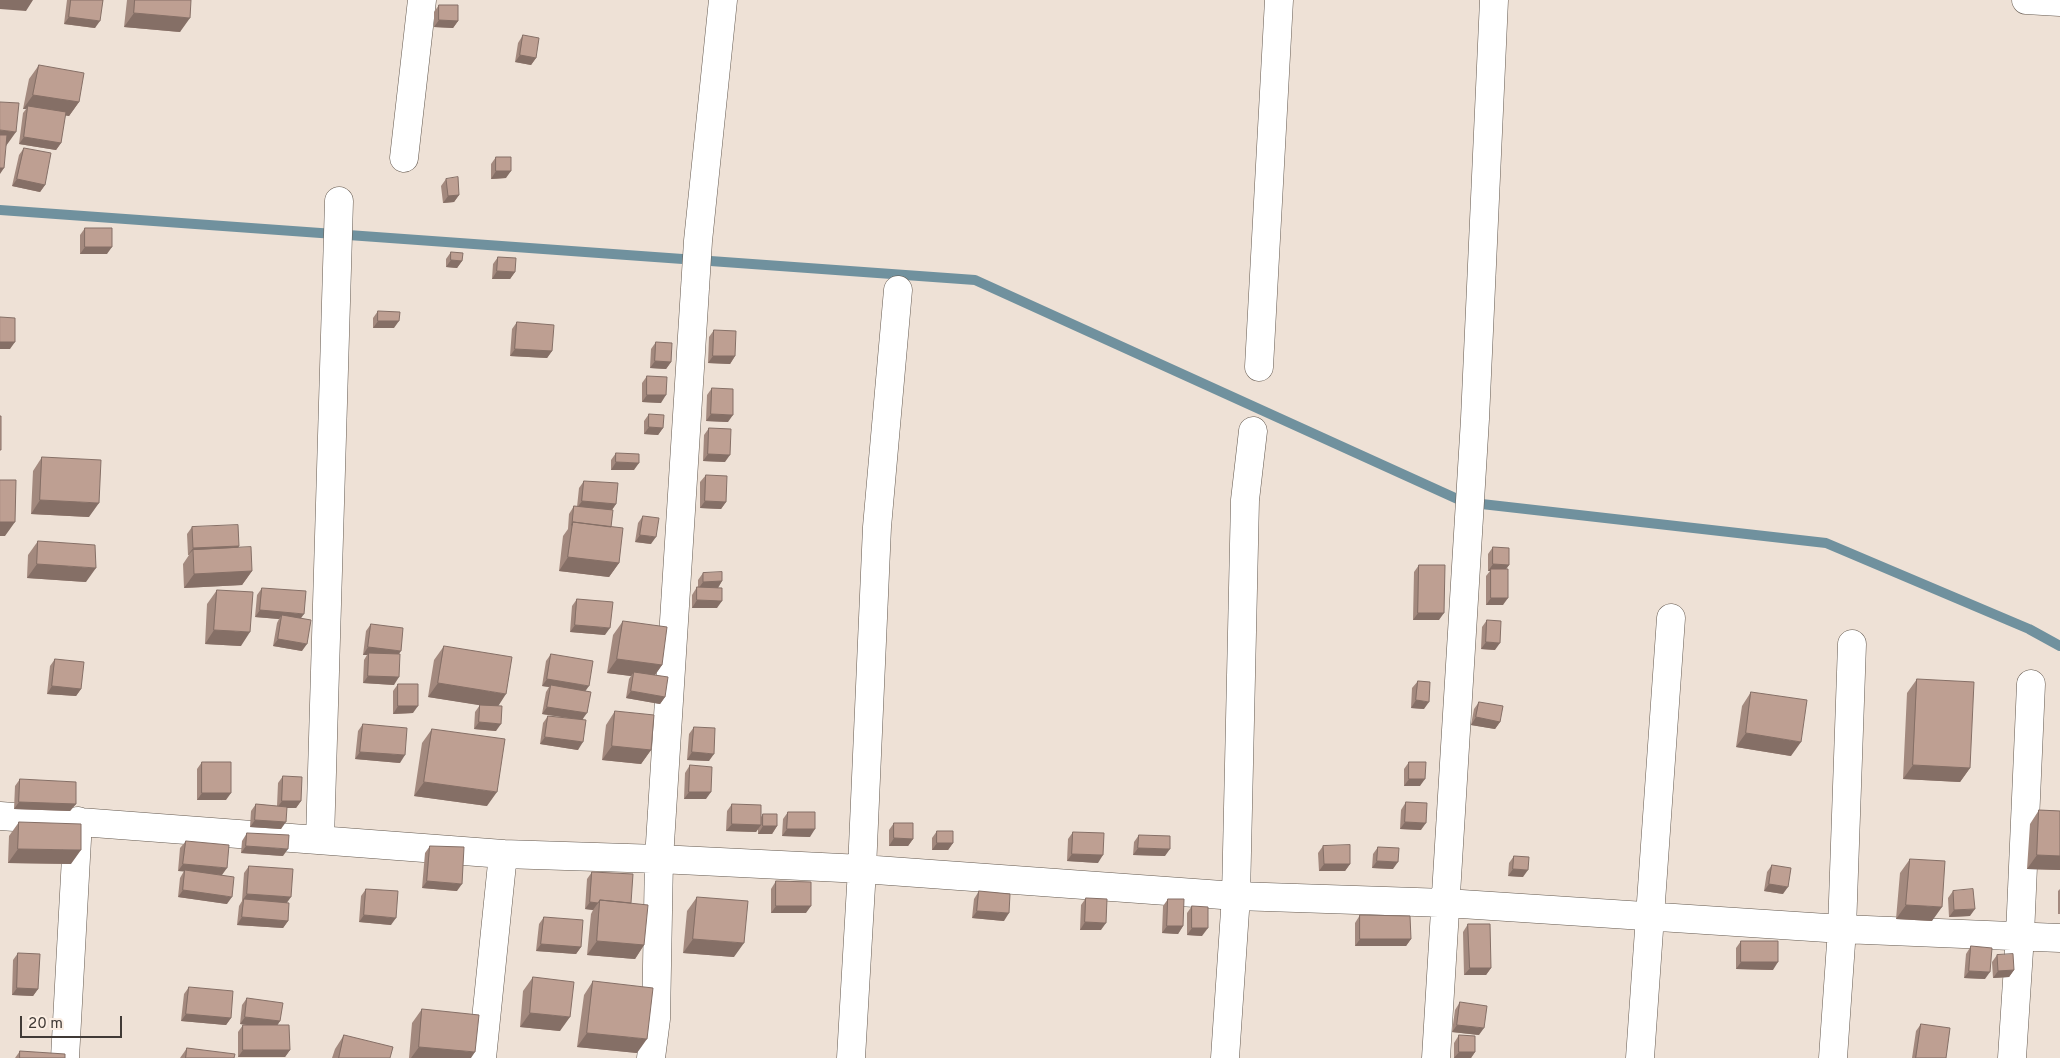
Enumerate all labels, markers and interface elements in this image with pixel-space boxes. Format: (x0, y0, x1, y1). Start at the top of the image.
scale bar (22, 1006, 125, 1038)
text: 20 m (28, 1015, 63, 1034)

